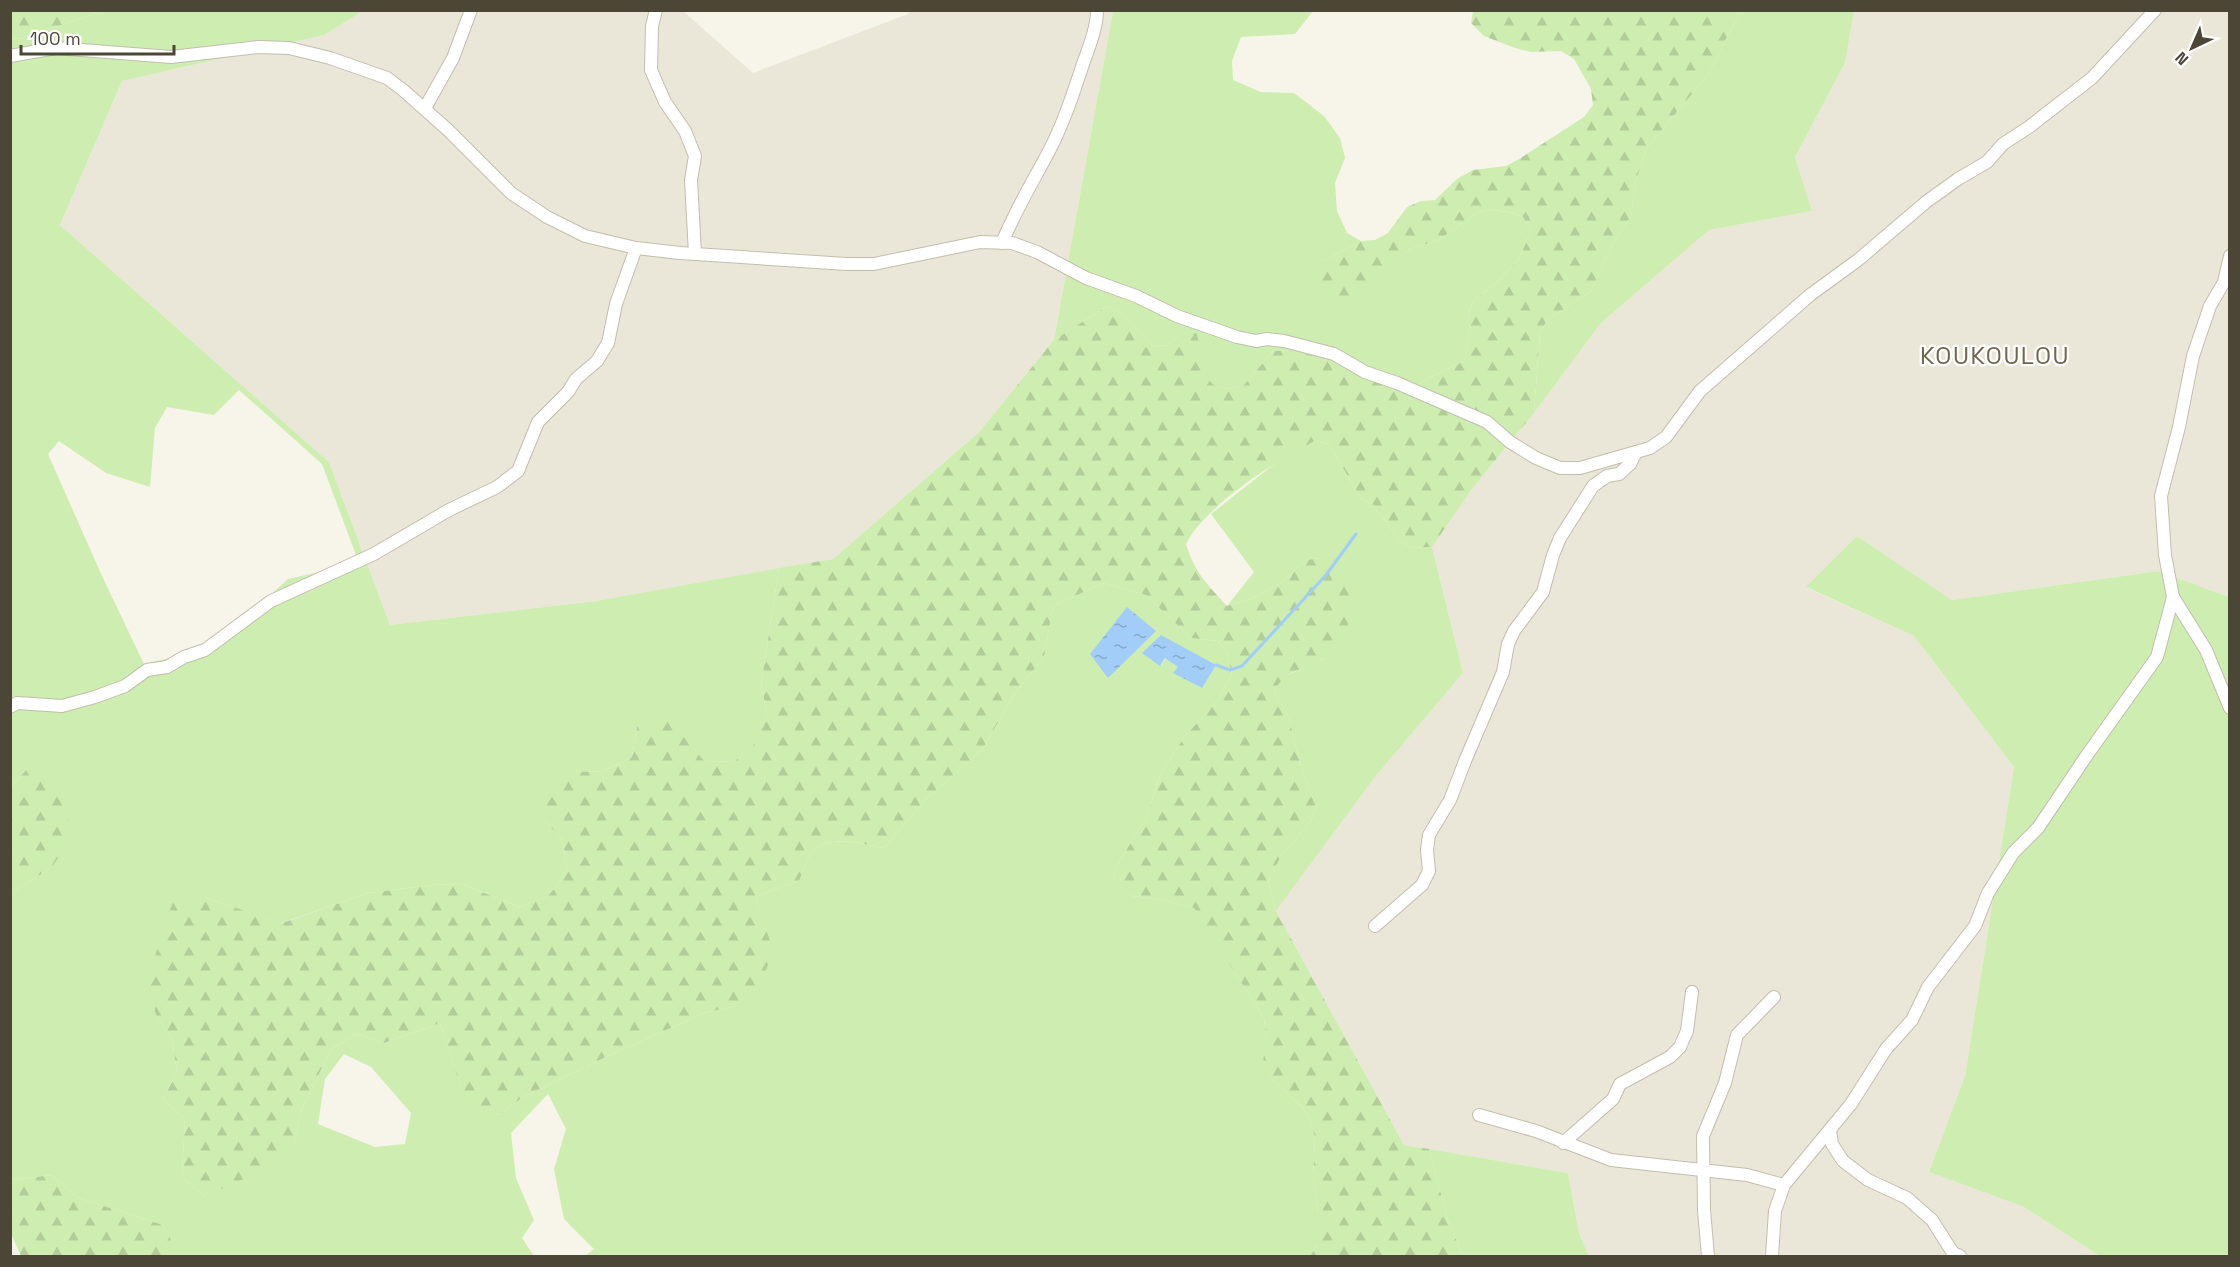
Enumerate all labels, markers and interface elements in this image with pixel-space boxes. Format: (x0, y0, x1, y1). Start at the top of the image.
scale bar (21, 18, 174, 56)
north arrow (2162, 18, 2222, 78)
text: 100 m (30, 27, 81, 50)
text: N (2171, 47, 2193, 70)
district label: KOUKOULOU (1920, 340, 2070, 371)

